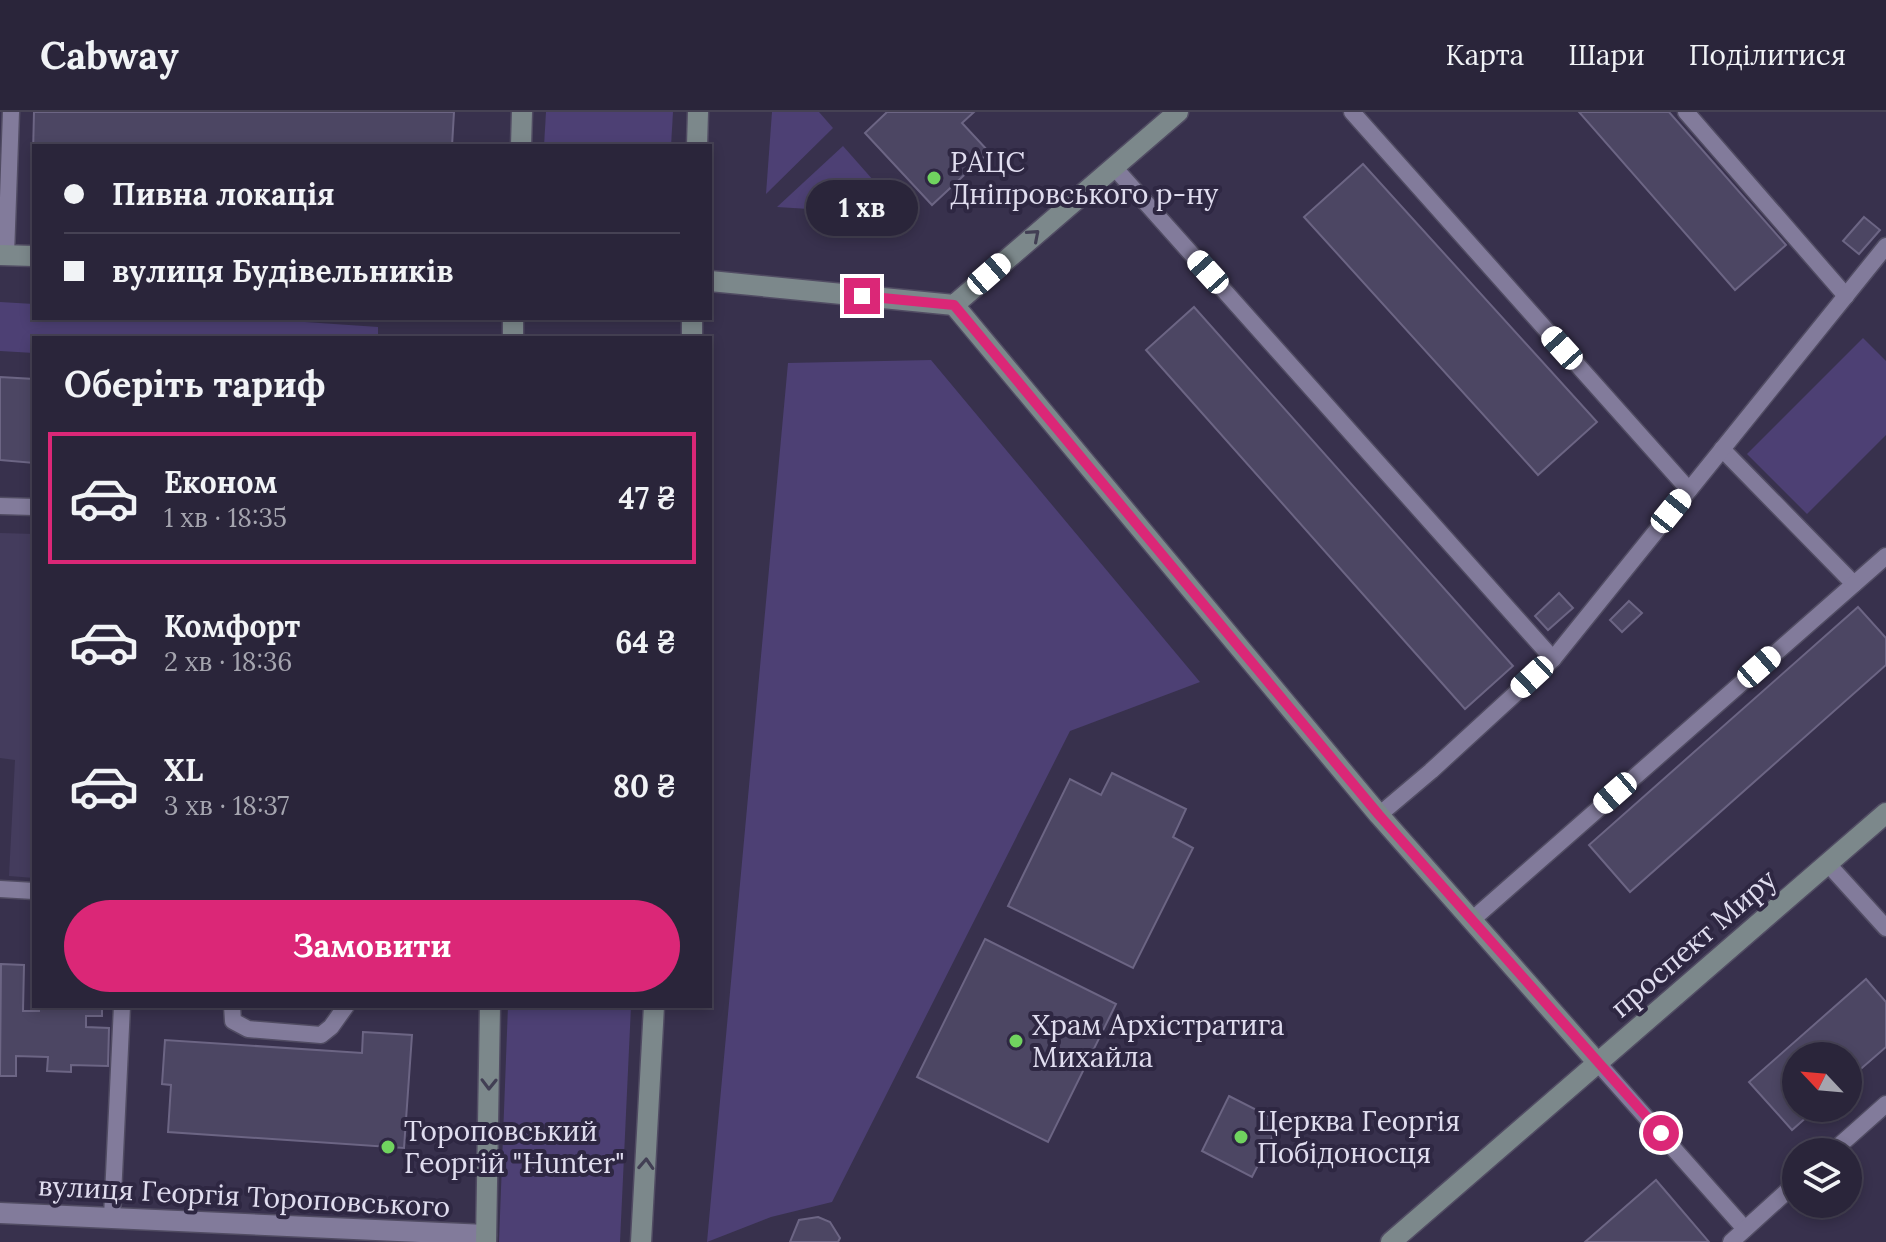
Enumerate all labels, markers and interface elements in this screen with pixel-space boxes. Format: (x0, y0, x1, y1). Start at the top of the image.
text: Cabway (40, 31, 179, 79)
text: Карта (1446, 37, 1524, 73)
text: Шари (1568, 37, 1645, 73)
text: Поділитися (1689, 37, 1846, 73)
place label: РАЦС Дніпровського р-ну (950, 144, 1218, 212)
marker: РАЦС Дніпровського р-ну (925, 169, 943, 187)
text: Пивна локація (112, 175, 335, 213)
callout: 1 хв (806, 180, 918, 236)
text: 1 хв (839, 191, 885, 224)
one-way arrow (1024, 231, 1039, 245)
car (1183, 246, 1233, 298)
car (963, 249, 1015, 299)
text: вулиця Будівельників (112, 252, 454, 290)
route end (844, 278, 880, 314)
car (1537, 322, 1587, 374)
text: Оберіть тариф (64, 361, 325, 407)
icon: car (68, 462, 140, 534)
text: Економ (164, 463, 278, 501)
text: 47 ₴ (619, 479, 676, 517)
car (1647, 485, 1695, 537)
text: 1 хв · 18:35 (164, 501, 287, 534)
icon: car (68, 606, 140, 678)
text: Комфорт (164, 607, 300, 645)
text: 64 ₴ (615, 623, 676, 661)
car (1733, 642, 1785, 692)
text: 2 хв · 18:36 (164, 645, 292, 678)
car (1506, 652, 1558, 702)
icon: car (68, 750, 140, 822)
text: XL (164, 751, 203, 789)
text: 80 ₴ (613, 767, 676, 805)
car (1589, 768, 1641, 818)
text: 3 хв · 18:37 (164, 789, 289, 822)
street label: проспект Миру (1603, 861, 1784, 1025)
button: Замовити (64, 900, 680, 992)
place label: Храм Архістратига Михайла (1032, 1007, 1284, 1075)
marker: Храм Архістратига Михайла (1007, 1032, 1025, 1050)
north arrow (1782, 1042, 1862, 1122)
map controls (1782, 1042, 1862, 1218)
one-way arrow (480, 1078, 498, 1091)
place label: Церква Георгія Побідоносця (1257, 1103, 1460, 1171)
place label: Тороповський Георгій "Hunter" (404, 1113, 625, 1181)
route start (1643, 1115, 1679, 1151)
marker: Церква Георгія Побідоносця (1232, 1128, 1250, 1146)
marker: Тороповський Георгій "Hunter" (379, 1138, 397, 1156)
button: layers (1782, 1138, 1862, 1218)
one-way arrow (637, 1157, 654, 1170)
street label: вулиця Георгія Тороповського (37, 1167, 451, 1225)

